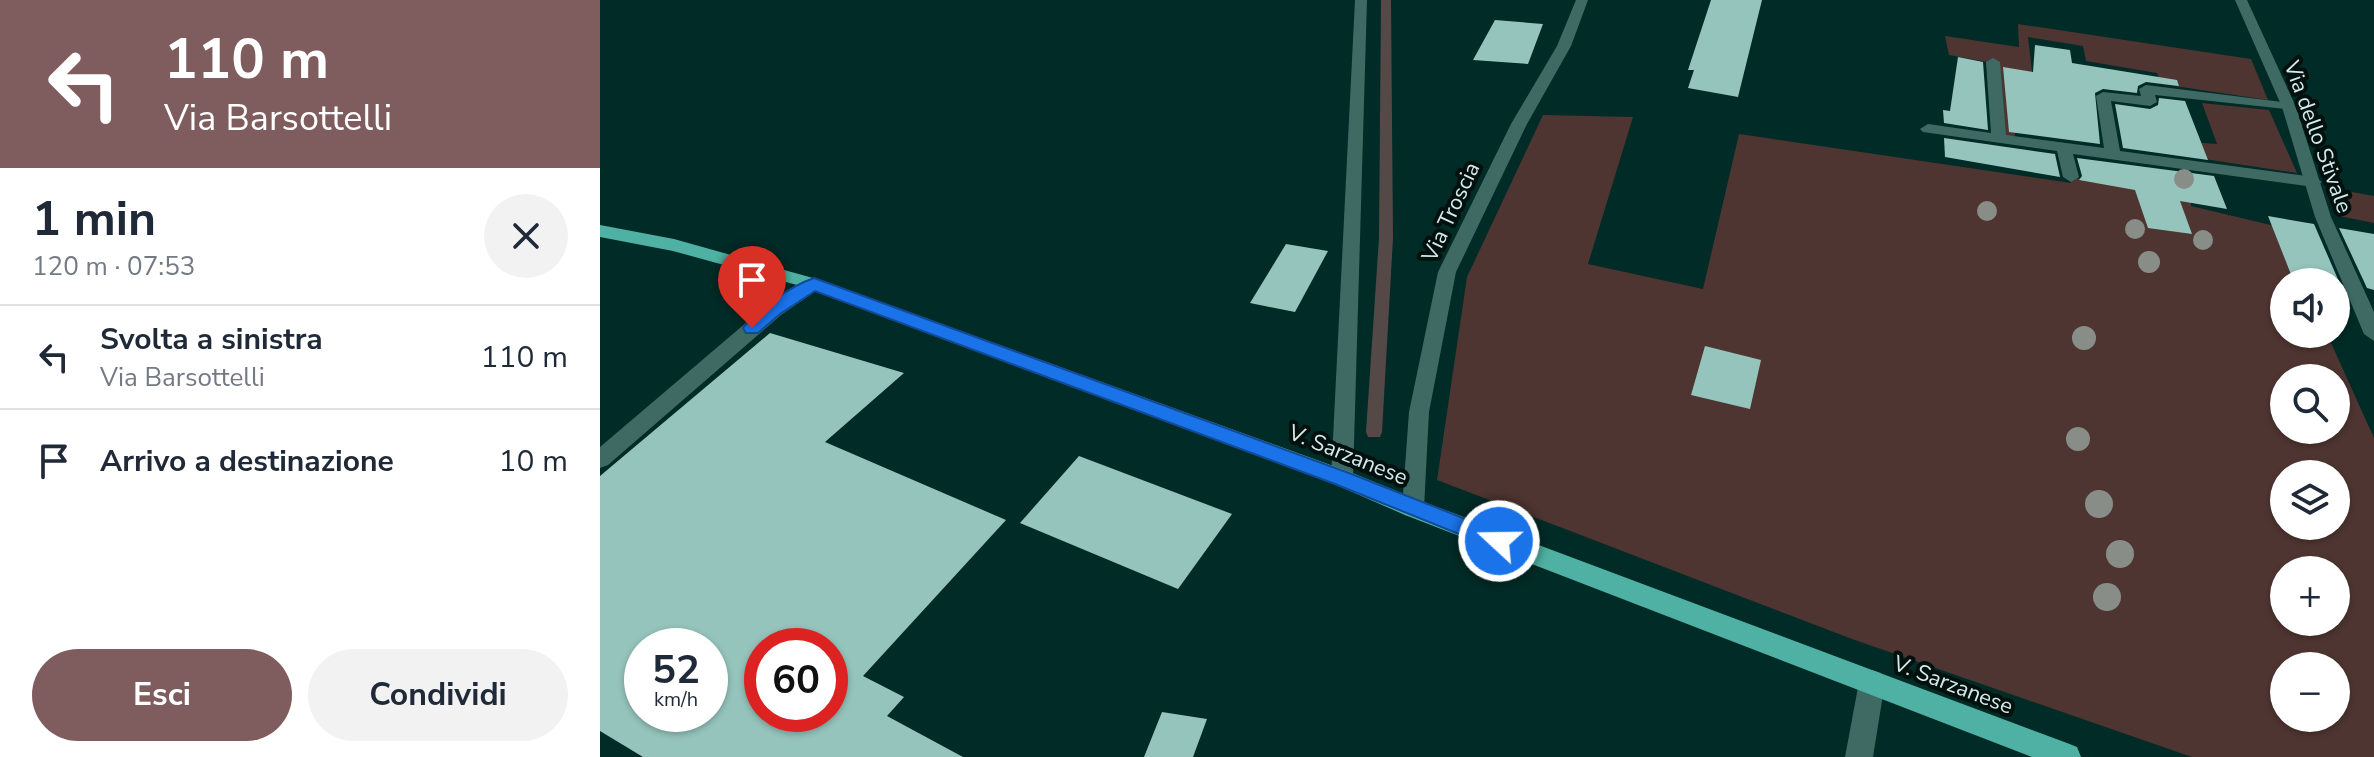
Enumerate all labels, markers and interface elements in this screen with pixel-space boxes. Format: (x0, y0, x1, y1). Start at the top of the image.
text: 110 m (164, 21, 329, 98)
icon: left (32, 32, 136, 136)
street label: Via dello Stivale (2276, 56, 2359, 217)
text: Via Barsottelli (164, 94, 392, 143)
street label: Via Troscia (1414, 157, 1487, 268)
text: 1 min (32, 186, 156, 252)
button: close (484, 194, 568, 278)
pin (718, 246, 786, 328)
text: 120 m · 07:53 (32, 249, 195, 284)
icon: arrive (730, 258, 774, 302)
map controls (2270, 268, 2350, 732)
button: sound (2270, 268, 2350, 348)
text: Svolta a sinistra (100, 319, 323, 360)
icon: left (32, 335, 76, 379)
text: 110 m (481, 337, 568, 378)
text: Via Barsottelli (100, 360, 265, 395)
button: search (2270, 364, 2350, 444)
street label: V. Sarzanese (1283, 417, 1412, 493)
icon: arrive (32, 439, 76, 483)
text: Arrivo a destinazione (100, 441, 394, 482)
text: 10 m (499, 441, 568, 482)
button: layers (2270, 460, 2350, 540)
position arrow (1457, 499, 1541, 583)
button: + (2270, 556, 2350, 636)
speed limit sign: 60 (744, 628, 848, 732)
text: 52 (652, 643, 700, 697)
street label: V. Sarzanese (1888, 648, 2017, 722)
button: Esci (32, 649, 292, 741)
button: Condividi (308, 649, 568, 741)
button: − (2270, 652, 2350, 732)
text: km/h (654, 686, 698, 713)

